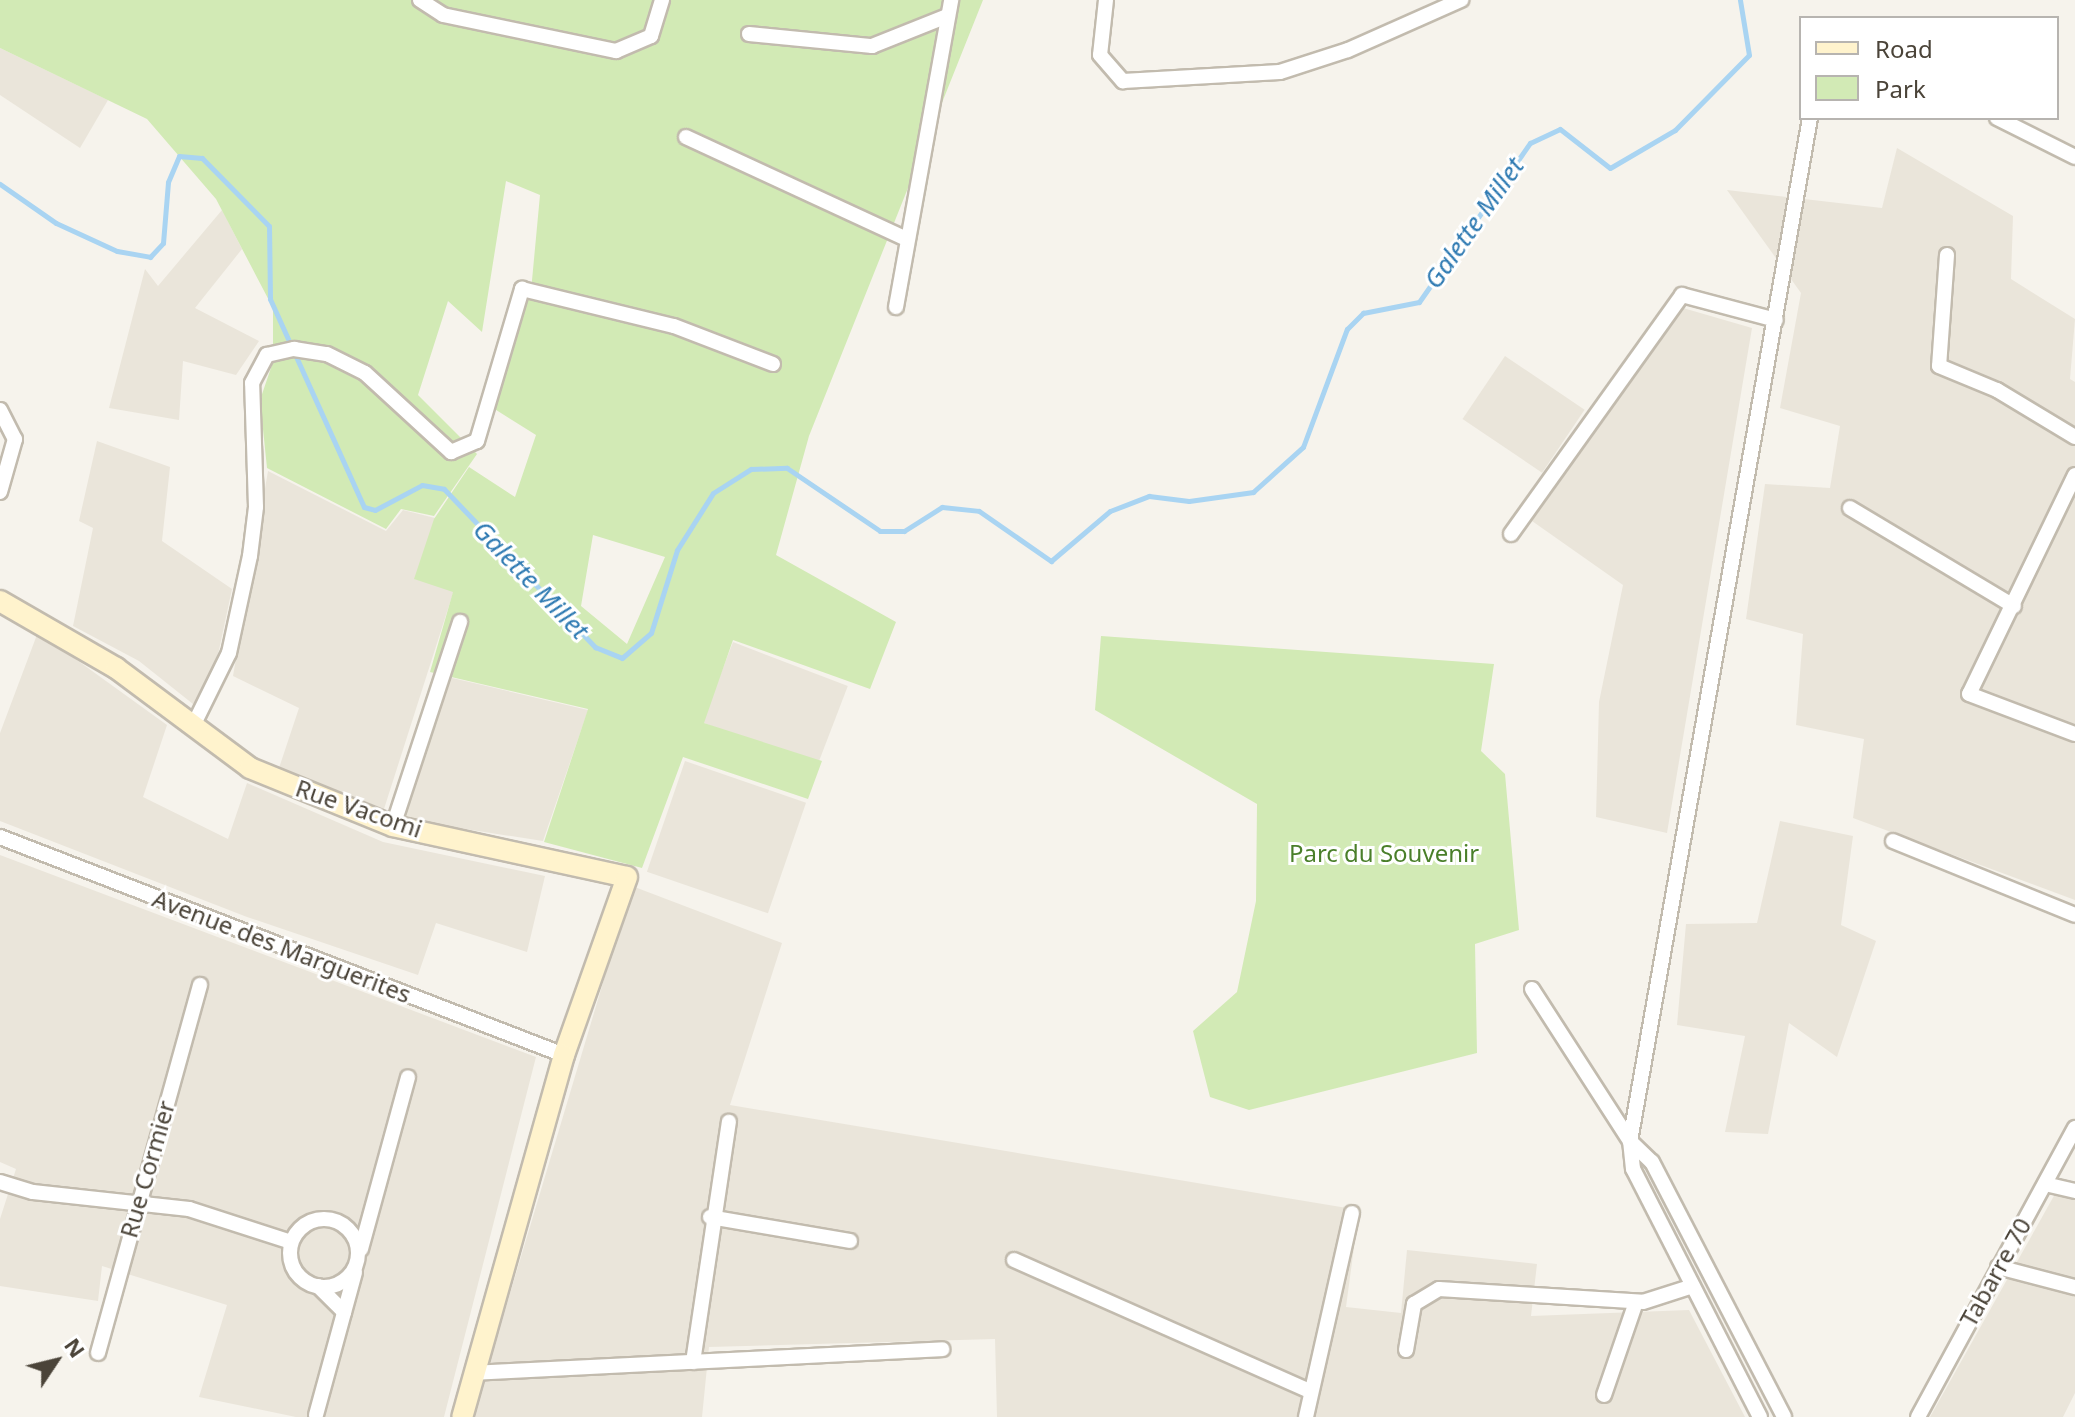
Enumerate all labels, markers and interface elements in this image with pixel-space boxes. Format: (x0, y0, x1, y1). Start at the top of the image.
legend (1799, 16, 2059, 120)
text: Road (1875, 32, 1933, 65)
text: Park (1875, 72, 1926, 105)
water label: Galette Millet (1417, 152, 1531, 294)
water label: Galette Millet (467, 514, 595, 646)
street label: Rue Vacomi (292, 773, 426, 843)
park label: Parc du Souvenir (1289, 839, 1479, 867)
street label: Avenue des Marguerites (149, 883, 415, 1009)
street label: Rue Cormier (114, 1097, 180, 1241)
street label: Tabarre 70 (1953, 1213, 2037, 1331)
north arrow (16, 1321, 96, 1401)
text: N (58, 1331, 93, 1363)

